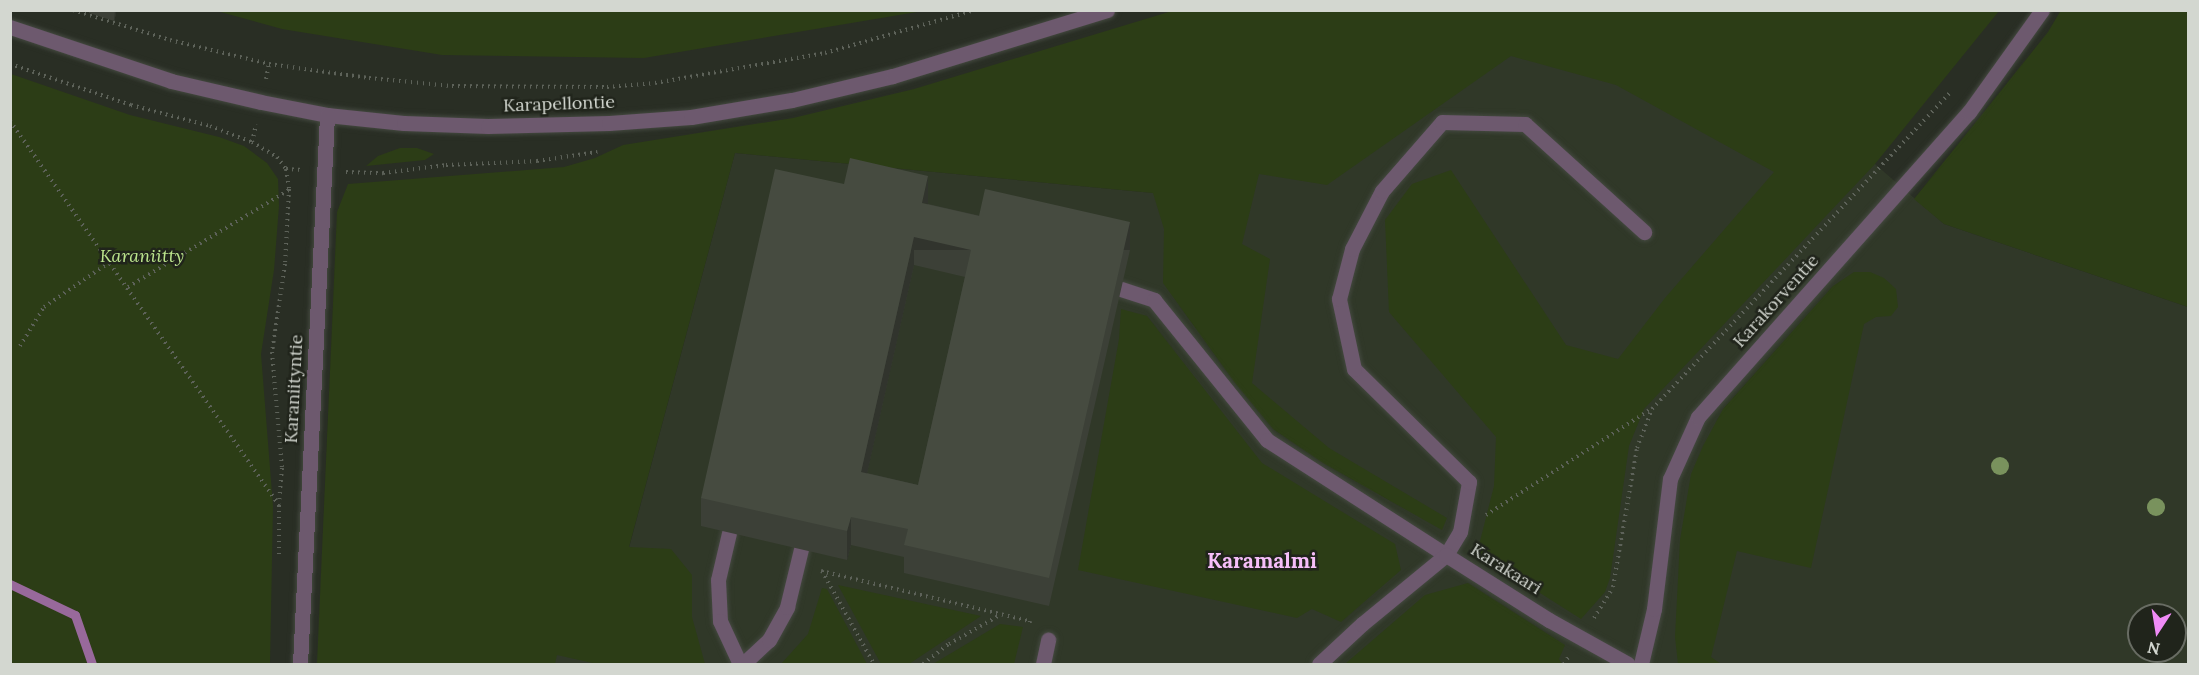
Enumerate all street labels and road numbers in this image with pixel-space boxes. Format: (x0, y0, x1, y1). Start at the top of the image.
street label: Karapellontie (503, 91, 615, 117)
street label: Karakorventie (1729, 250, 1823, 352)
street label: Karaniityntie (280, 334, 308, 444)
street label: Karakaari (1467, 539, 1545, 599)

